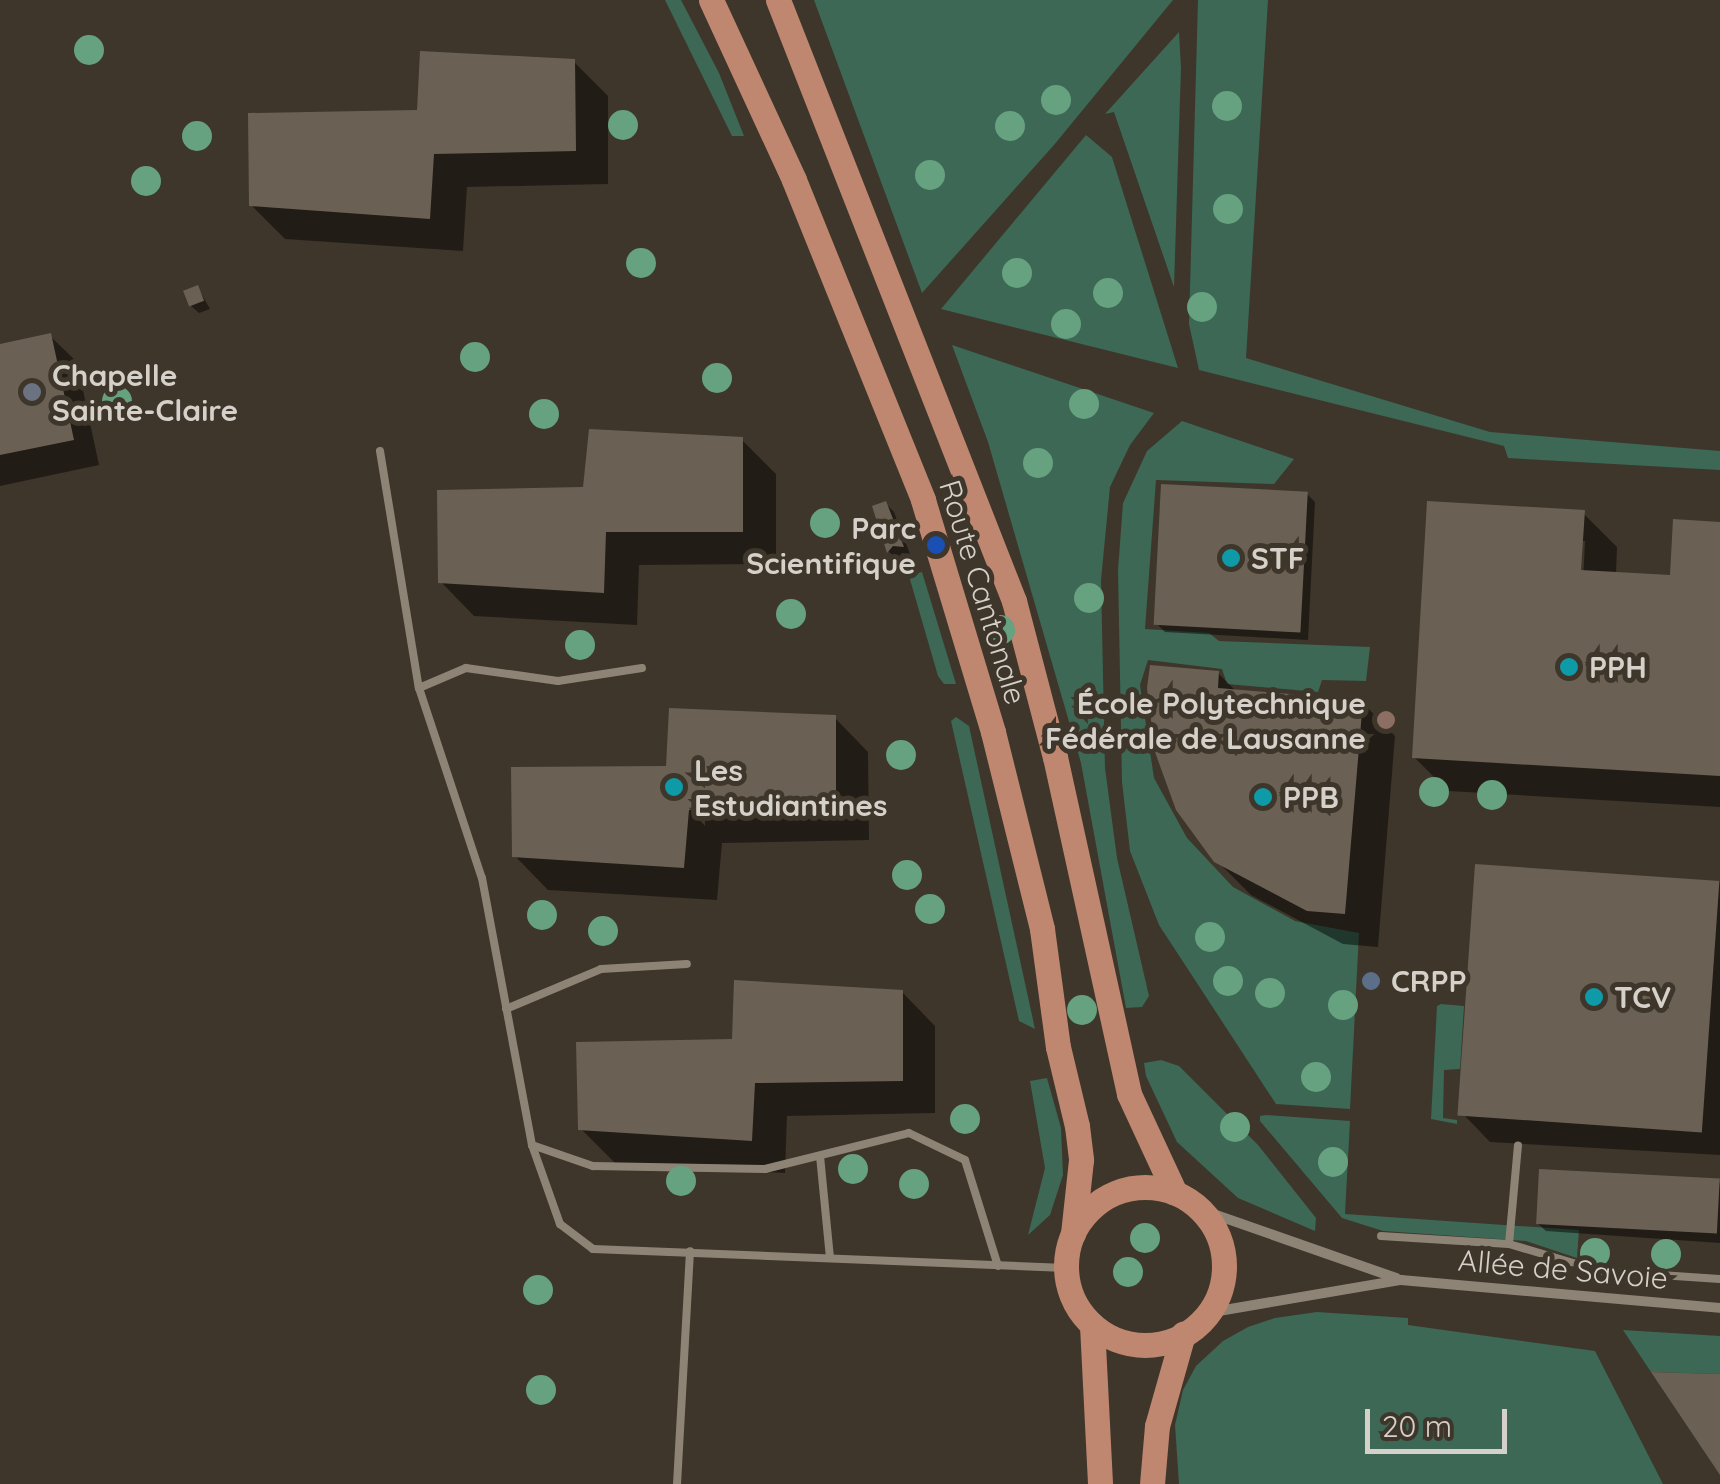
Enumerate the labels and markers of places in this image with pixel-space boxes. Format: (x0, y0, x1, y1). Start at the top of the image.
place label: Chapelle Sainte-Claire (52, 357, 238, 428)
marker: Chapelle Sainte-Claire (21, 381, 43, 403)
place label: Parc Scientifique (746, 510, 916, 580)
marker: Parc Scientifique (925, 534, 947, 556)
place label: STF (1251, 540, 1305, 576)
marker: STF (1220, 547, 1242, 569)
place label: PPH (1589, 649, 1647, 685)
marker: PPH (1558, 656, 1580, 678)
place label: École Polytechnique Fédérale de Lausanne (1045, 685, 1366, 756)
marker: École Polytechnique Fédérale de Lausanne (1375, 709, 1397, 731)
place label: Les Estudiantines (694, 752, 888, 822)
marker: Les Estudiantines (663, 776, 685, 798)
place label: PPB (1283, 779, 1339, 815)
marker: PPB (1252, 786, 1274, 808)
place label: CRPP (1391, 963, 1467, 999)
marker: CRPP (1360, 970, 1382, 992)
place label: TCV (1614, 979, 1671, 1015)
marker: TCV (1583, 986, 1605, 1008)

